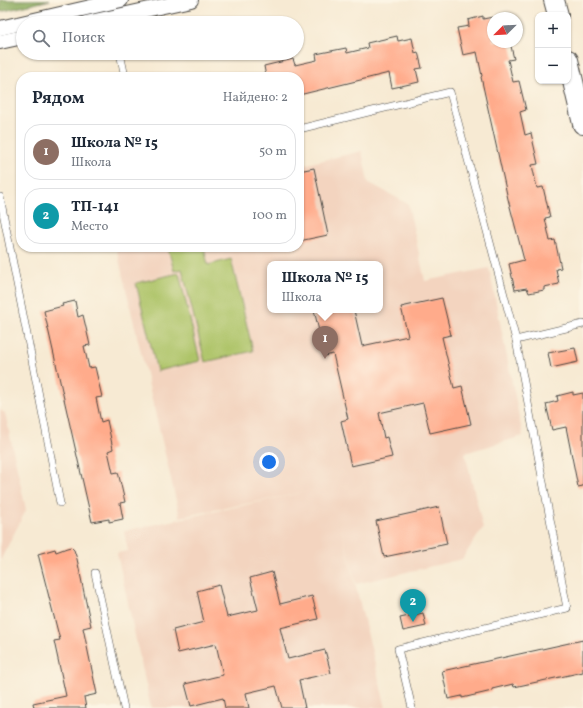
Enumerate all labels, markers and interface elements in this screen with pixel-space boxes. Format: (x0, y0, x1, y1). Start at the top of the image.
north arrow (487, 12, 523, 48)
map controls (535, 12, 571, 84)
button: + (535, 12, 571, 48)
search box (16, 16, 304, 60)
icon: search (30, 27, 52, 49)
text: Поиск (62, 28, 105, 49)
button: − (535, 48, 571, 84)
text: Рядом (32, 87, 85, 110)
text: Найдено: 2 (223, 89, 288, 107)
text: Школа № 15 (71, 133, 158, 154)
text: 1 (43, 143, 49, 161)
text: 50 m (259, 143, 287, 161)
text: Школа (71, 154, 111, 172)
text: ТП-141 (71, 197, 119, 218)
text: 2 (43, 207, 49, 225)
text: 100 m (252, 207, 287, 225)
text: Место (71, 218, 108, 236)
popup (267, 261, 383, 313)
text: Школа № 15 (282, 268, 368, 289)
text: Школа (282, 289, 322, 307)
pin: 1 (312, 326, 338, 359)
your location (259, 452, 279, 472)
pin: 2 (400, 589, 426, 622)

